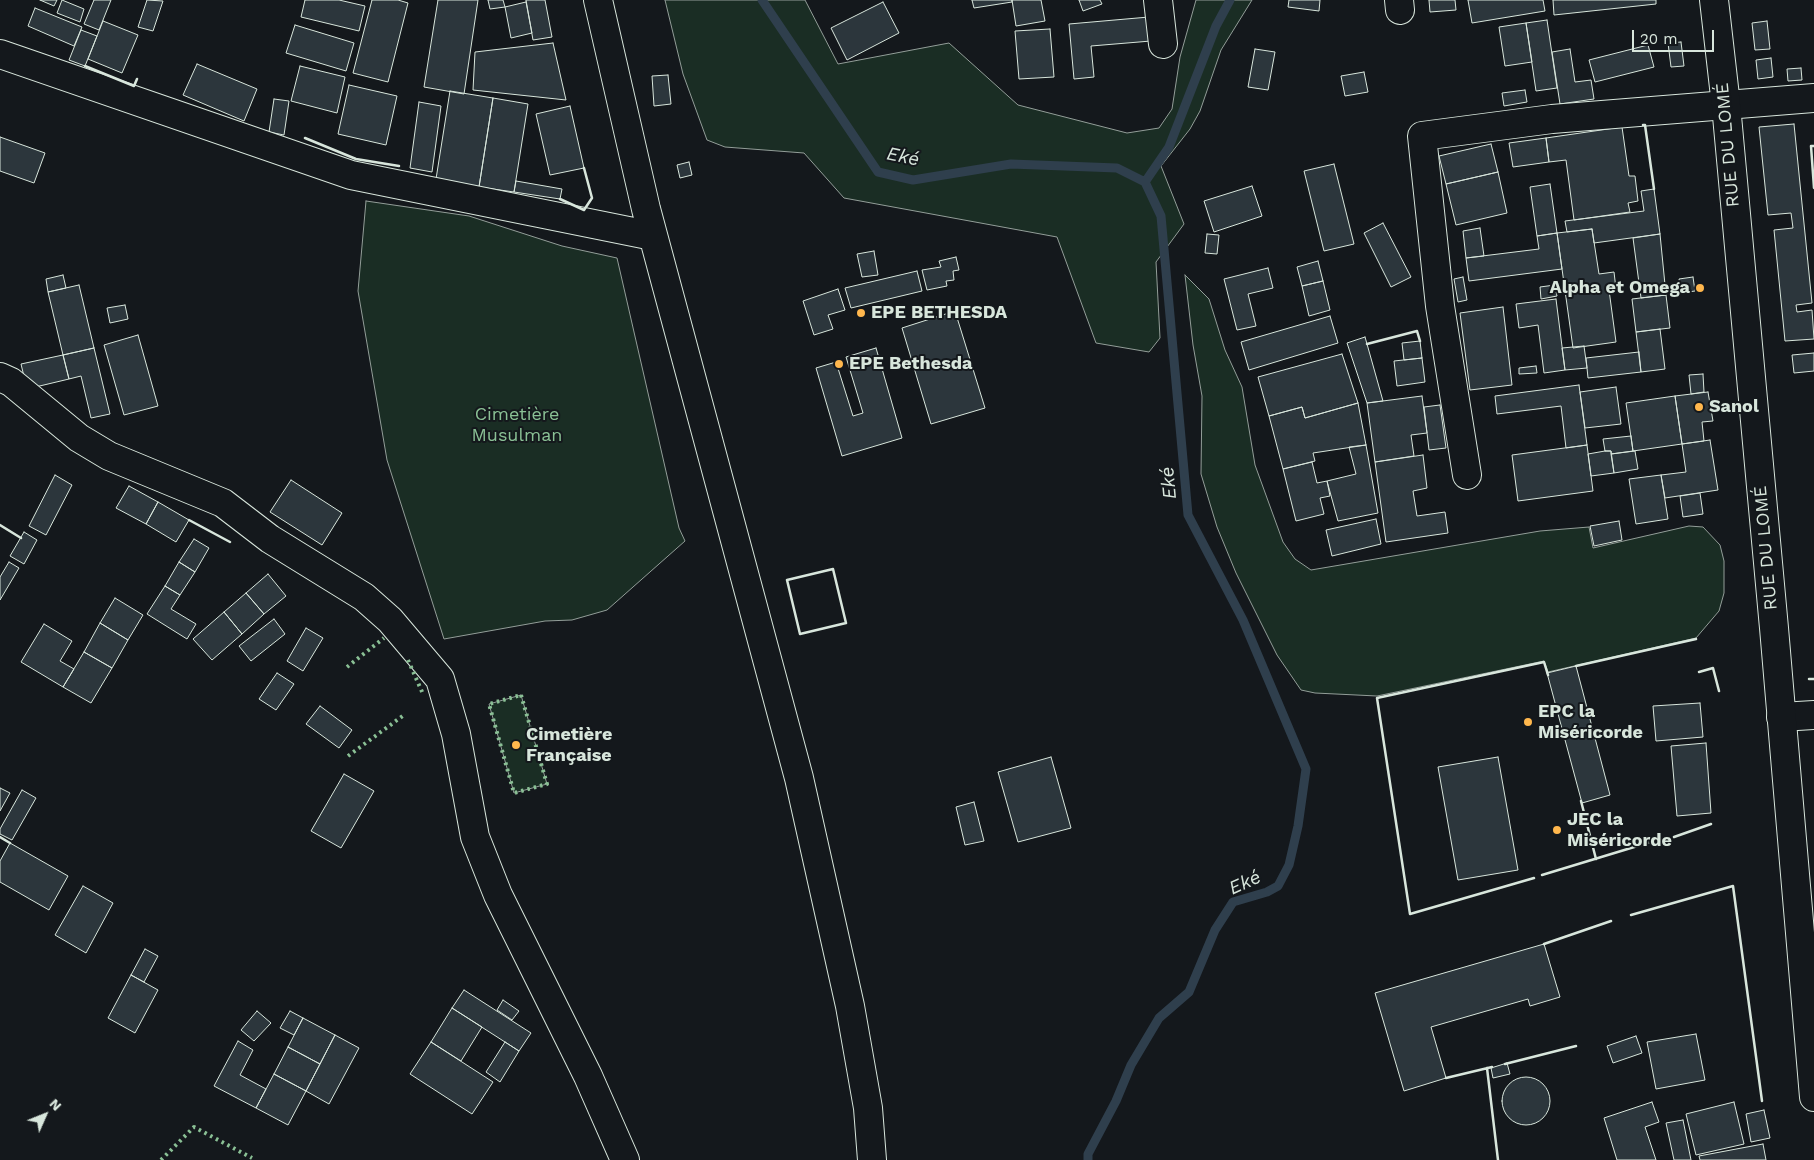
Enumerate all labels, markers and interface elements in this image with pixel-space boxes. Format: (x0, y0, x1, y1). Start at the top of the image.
scale bar (1634, 20, 1716, 52)
text: 20 m (1640, 30, 1678, 48)
street label: RUE DU LOMÉ (1712, 82, 1744, 208)
water label: Eké (885, 142, 921, 172)
place label: Alpha et Omega (1549, 277, 1690, 299)
marker: Alpha et Omega (1694, 282, 1706, 294)
place label: EPE BETHESDA (871, 302, 1007, 324)
marker: EPE BETHESDA (855, 307, 867, 319)
place label: EPE Bethesda (849, 353, 972, 375)
marker: EPE Bethesda (833, 358, 845, 370)
place label: Sanol (1709, 396, 1759, 418)
marker: Sanol (1693, 401, 1705, 413)
park label: Cimetière Musulman (472, 404, 562, 446)
water label: Eké (1156, 466, 1182, 500)
street label: RUE DU LOMÉ (1750, 485, 1782, 611)
place label: EPC la Miséricorde (1538, 701, 1643, 744)
marker: EPC la Miséricorde (1522, 716, 1534, 728)
place label: Cimetière Française (526, 724, 612, 766)
marker: Cimetière Française (510, 739, 522, 751)
place label: JEC la Miséricorde (1567, 809, 1672, 852)
marker: JEC la Miséricorde (1551, 824, 1563, 836)
water label: Eké (1225, 866, 1265, 900)
north arrow (20, 1090, 70, 1140)
text: N (46, 1095, 65, 1114)

